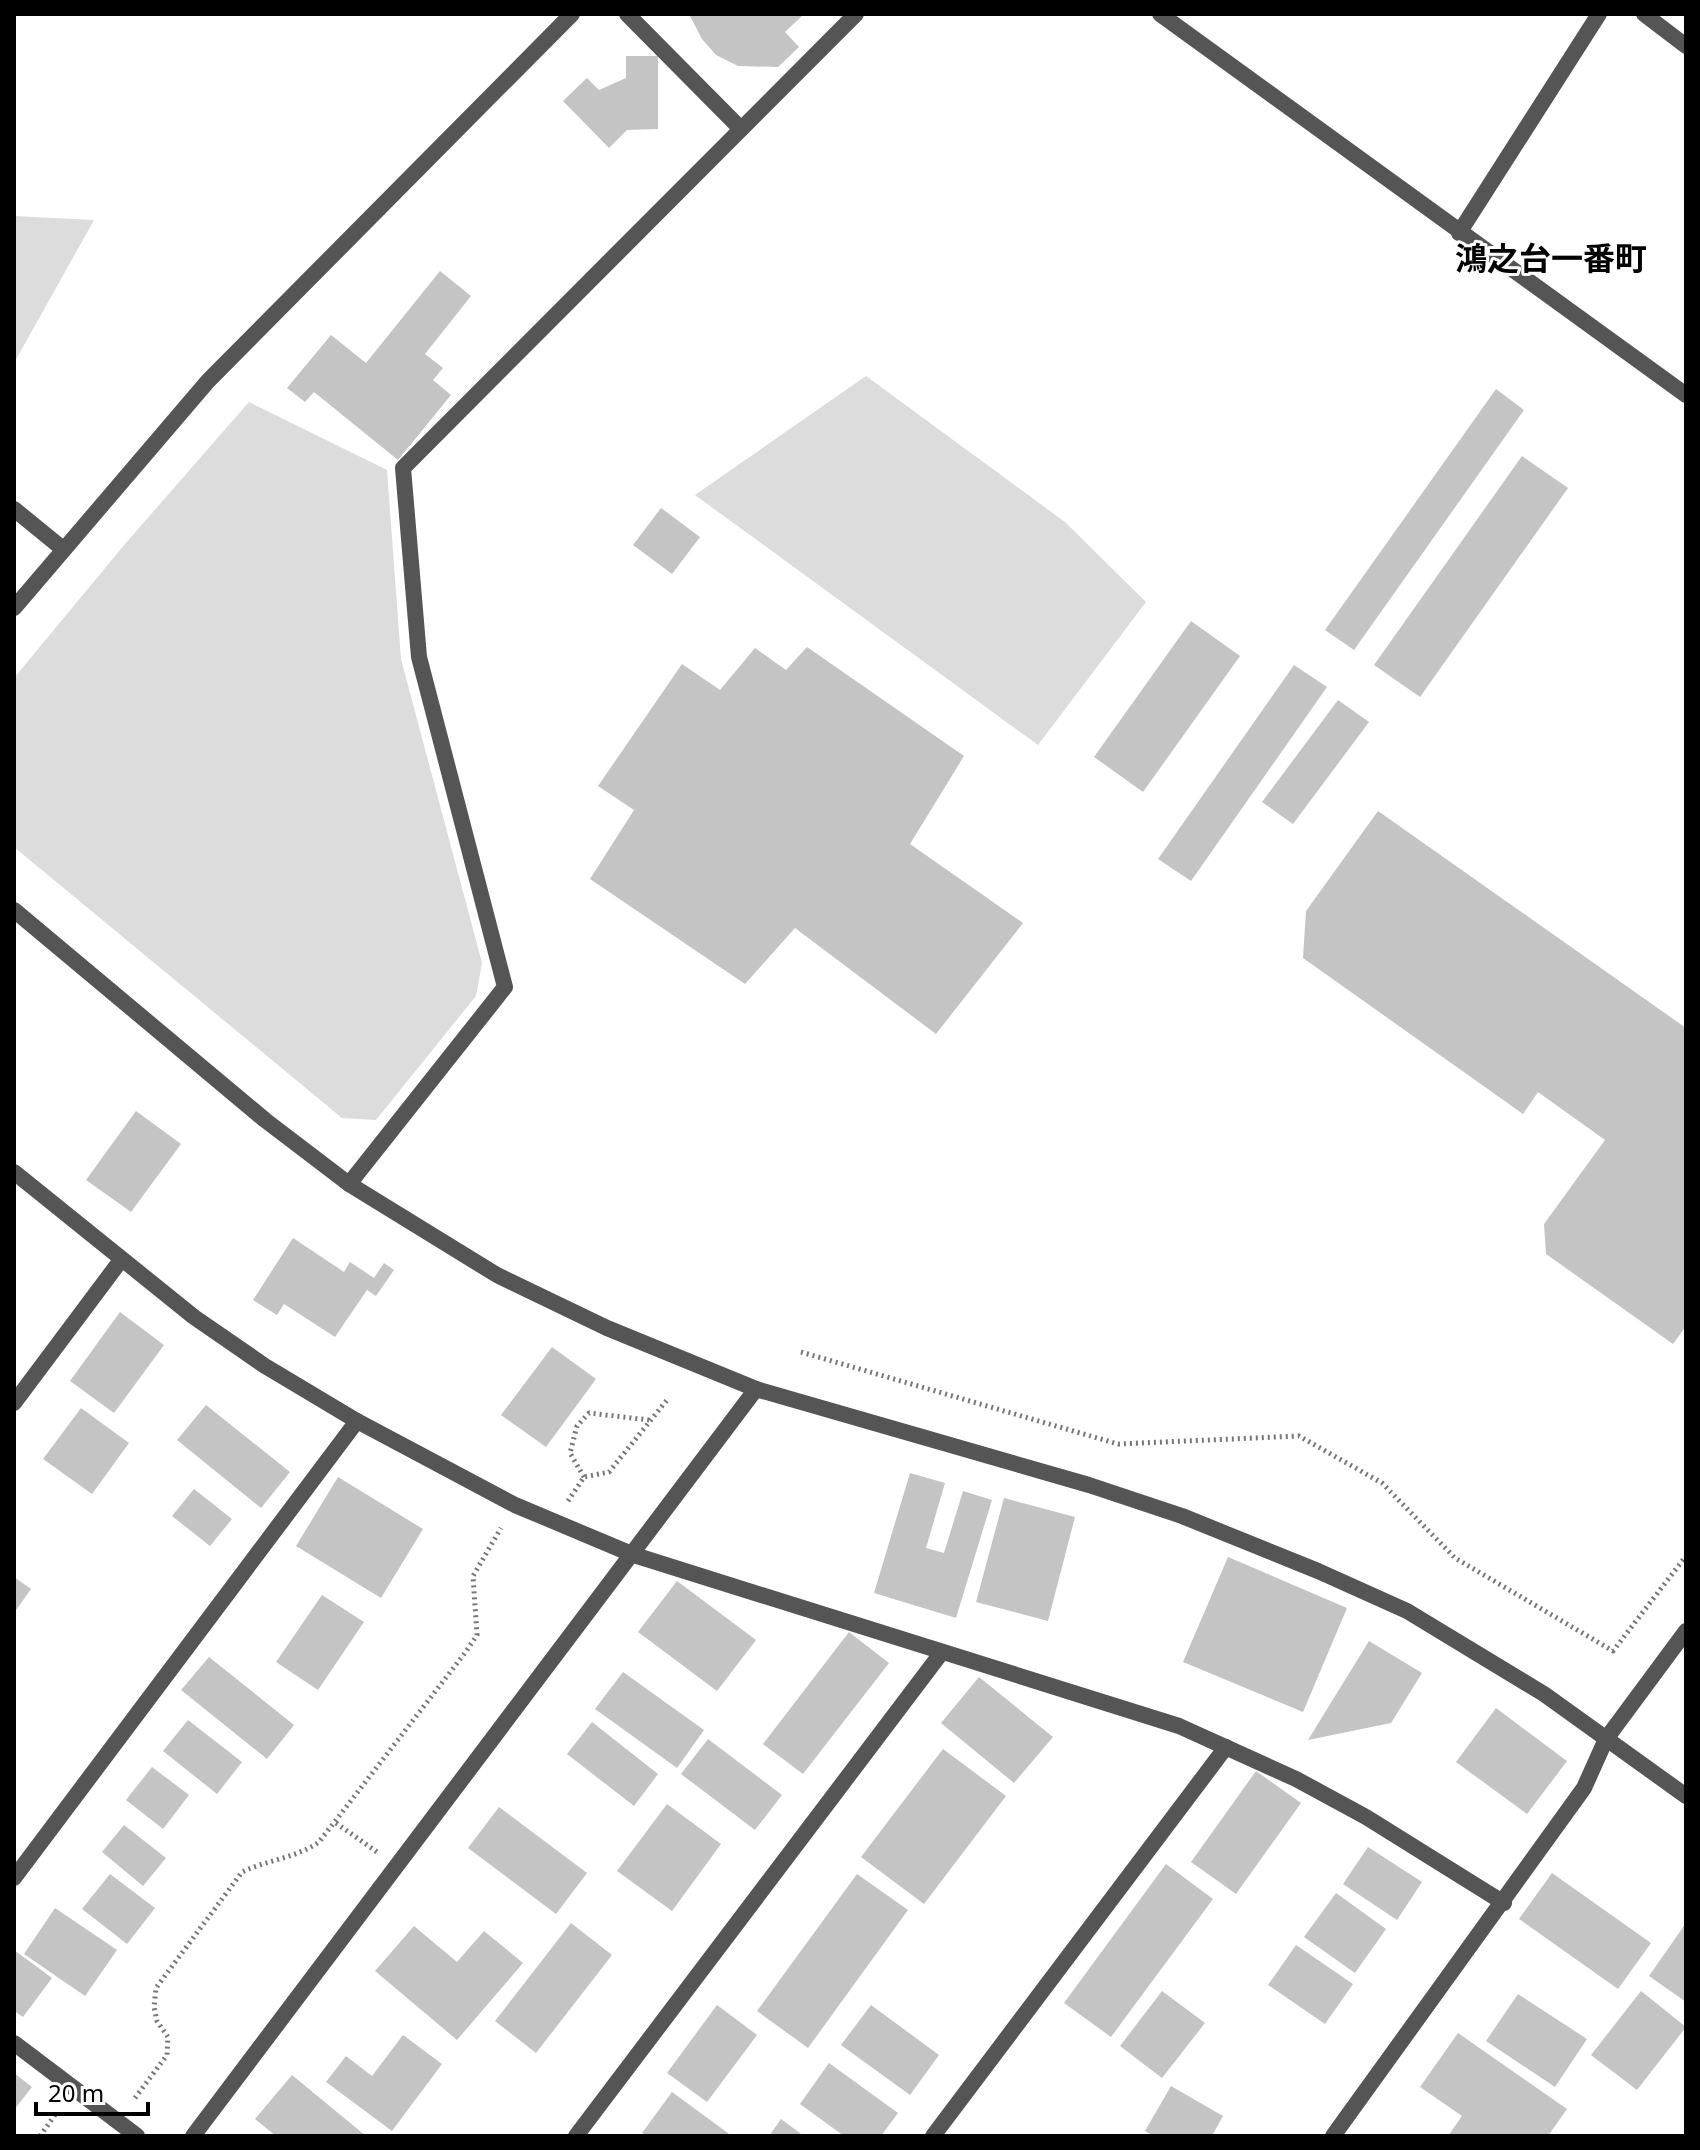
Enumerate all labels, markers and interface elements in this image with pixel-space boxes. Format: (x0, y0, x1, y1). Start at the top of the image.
district label: 鴻之台一番町 (1455, 236, 1647, 279)
scale bar (36, 2066, 148, 2116)
text: 20 m (48, 2076, 104, 2109)

